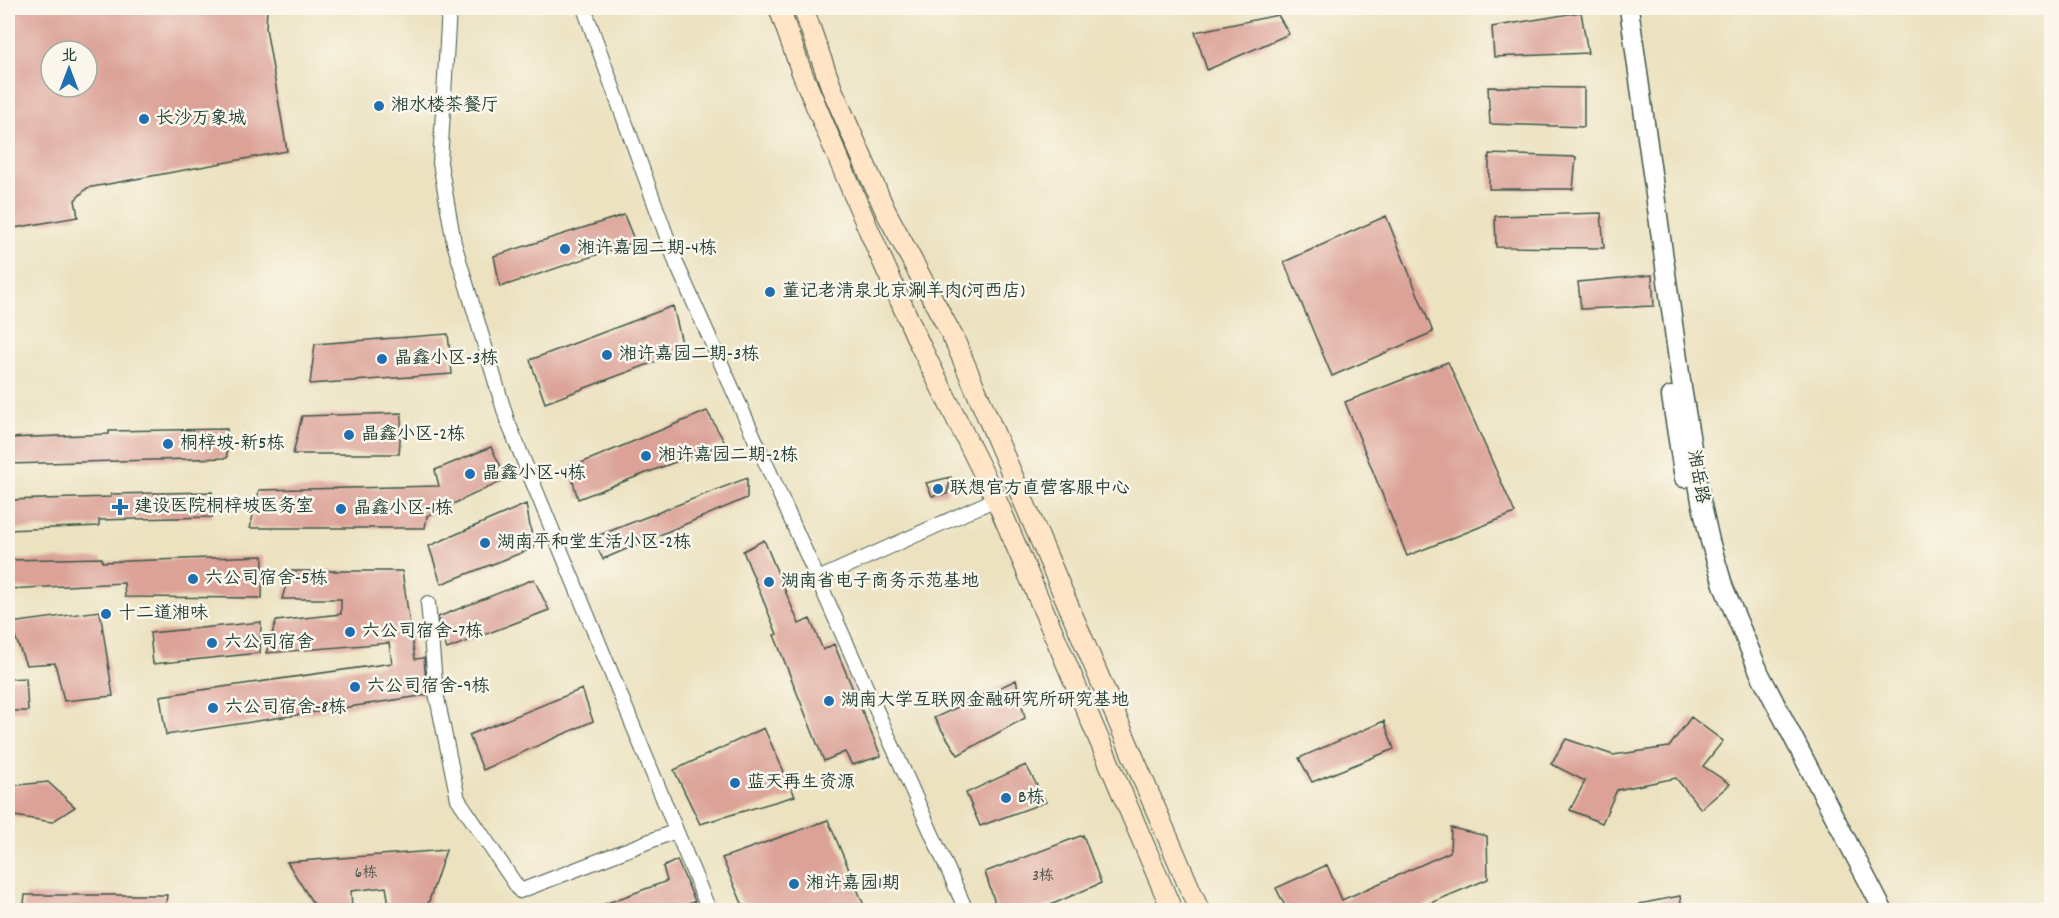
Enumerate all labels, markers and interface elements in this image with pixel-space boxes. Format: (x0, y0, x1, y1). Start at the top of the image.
north arrow (39, 39, 99, 99)
text: 北 (61, 45, 77, 68)
place label: 湘水楼茶餐厅 (391, 94, 499, 119)
marker: 湘水楼茶餐厅 (372, 99, 386, 113)
place label: 长沙万象城 (156, 107, 246, 132)
marker: 长沙万象城 (137, 112, 151, 126)
place label: 湘许嘉园二期-4栋 (577, 237, 717, 262)
marker: 湘许嘉园二期-4栋 (558, 242, 572, 256)
place label: 董记老清泉北京涮羊肉(河西店) (782, 280, 1025, 305)
marker: 董记老清泉北京涮羊肉(河西店) (763, 285, 777, 299)
place label: 湘许嘉园二期-3栋 (619, 343, 759, 368)
place label: 晶鑫小区-3栋 (394, 347, 498, 372)
marker: 湘许嘉园二期-3栋 (600, 348, 614, 362)
marker: 晶鑫小区-3栋 (375, 352, 389, 366)
place label: 晶鑫小区-2栋 (361, 423, 465, 448)
marker: 晶鑫小区-2栋 (342, 428, 356, 442)
place label: 桐梓坡-新5栋 (180, 432, 285, 457)
marker: 桐梓坡-新5栋 (161, 437, 175, 451)
place label: 湘许嘉园二期-2栋 (658, 444, 798, 469)
street label: 湘岳路 (1680, 448, 1714, 506)
marker: 湘许嘉园二期-2栋 (639, 449, 653, 463)
place label: 晶鑫小区-4栋 (482, 462, 586, 487)
marker: 晶鑫小区-4栋 (463, 467, 477, 481)
place label: 联想官方直营客服中心 (950, 477, 1130, 502)
marker: 联想官方直营客服中心 (931, 482, 945, 496)
place label: 建设医院桐梓坡医务室 (134, 495, 314, 520)
place label: 晶鑫小区-1栋 (353, 497, 453, 522)
marker: 建设医院桐梓坡医务室 (111, 498, 129, 516)
marker: 晶鑫小区-1栋 (334, 502, 348, 516)
place label: 湖南平和堂生活小区-2栋 (497, 531, 691, 556)
marker: 湖南平和堂生活小区-2栋 (478, 536, 492, 550)
place label: 六公司宿舍-5栋 (205, 567, 328, 592)
place label: 湖南省电子商务示范基地 (781, 570, 979, 595)
marker: 六公司宿舍-5栋 (186, 572, 200, 586)
marker: 湖南省电子商务示范基地 (762, 575, 776, 589)
place label: 十二道湘味 (118, 602, 208, 627)
marker: 十二道湘味 (99, 607, 113, 621)
place label: 六公司宿舍-7栋 (362, 620, 483, 645)
marker: 六公司宿舍-7栋 (343, 625, 357, 639)
place label: 六公司宿舍 (224, 631, 314, 656)
marker: 六公司宿舍 (205, 636, 219, 650)
place label: 六公司宿舍-9栋 (367, 675, 489, 700)
marker: 六公司宿舍-9栋 (348, 680, 362, 694)
place label: 湖南大学互联网金融研究所研究基地 (841, 689, 1129, 714)
marker: 湖南大学互联网金融研究所研究基地 (822, 694, 836, 708)
place label: 六公司宿舍-8栋 (225, 696, 346, 721)
marker: 六公司宿舍-8栋 (206, 701, 220, 715)
place label: 蓝天再生资源 (747, 771, 855, 796)
marker: 蓝天再生资源 (728, 776, 742, 790)
place label: B栋 (1018, 786, 1045, 811)
marker: B栋 (999, 791, 1013, 805)
house number: 6栋 (355, 863, 377, 885)
house number: 3栋 (1032, 866, 1054, 888)
place label: 湘许嘉园1期 (806, 872, 900, 897)
marker: 湘许嘉园1期 (787, 877, 801, 891)

